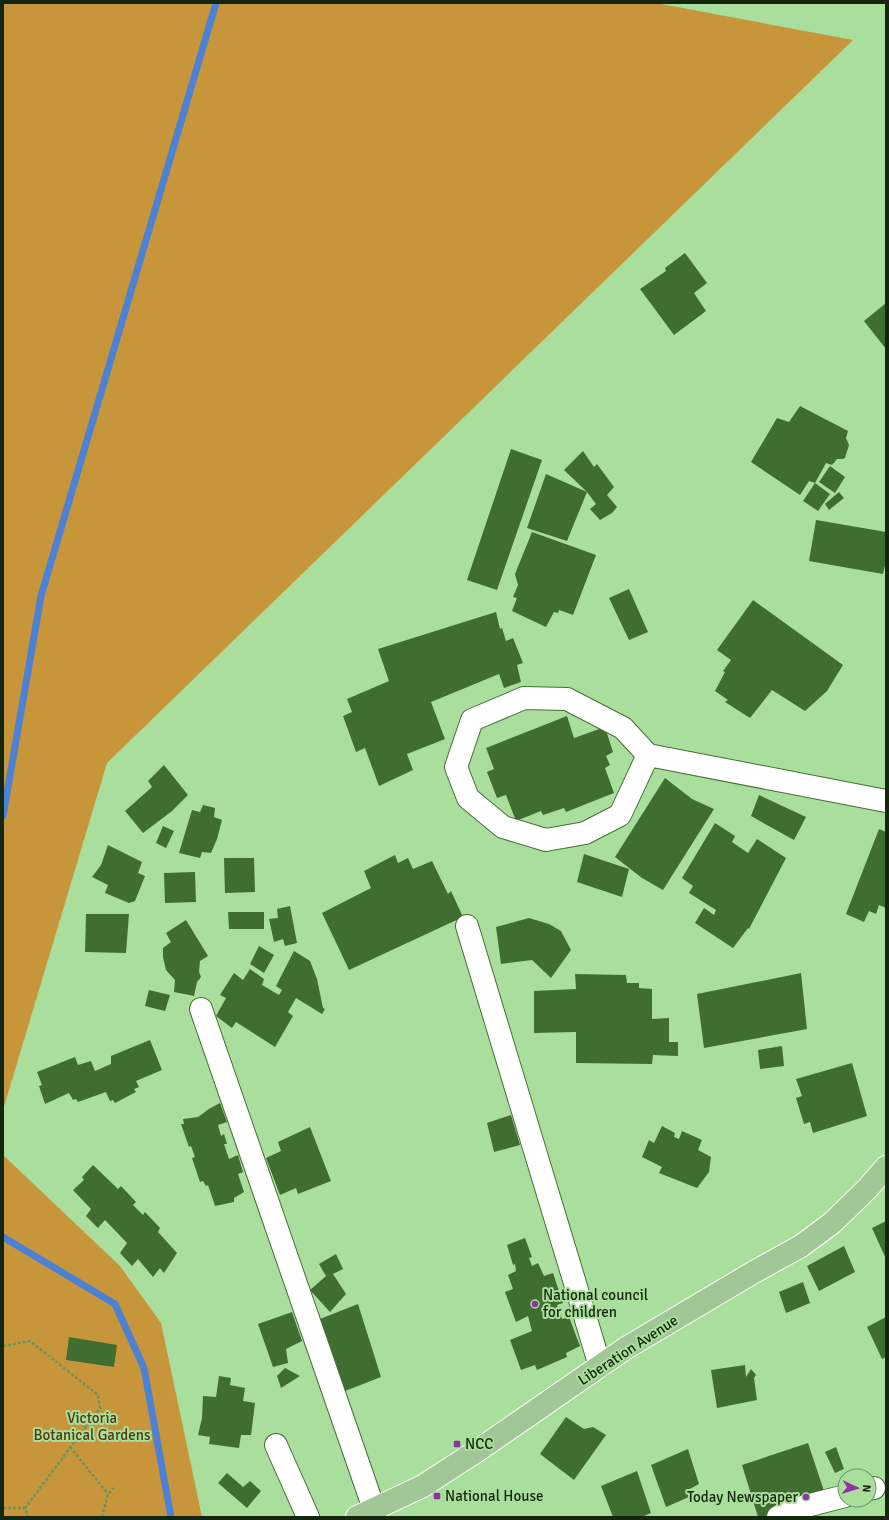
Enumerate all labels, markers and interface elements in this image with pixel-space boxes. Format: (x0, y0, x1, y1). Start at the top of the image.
place label: National council for children (543, 1286, 648, 1321)
marker: National council for children (530, 1299, 540, 1309)
street label: Liberation Avenue (575, 1311, 681, 1389)
park label: Victoria Botanical Gardens (33, 1409, 151, 1444)
place label: NCC (465, 1435, 493, 1453)
marker: NCC (452, 1439, 462, 1449)
north arrow (837, 1468, 877, 1508)
text: N (860, 1484, 873, 1493)
place label: National House (445, 1487, 544, 1505)
place label: Today Newspaper (687, 1488, 798, 1506)
marker: National House (432, 1491, 442, 1501)
marker: Today Newspaper (801, 1492, 811, 1502)

